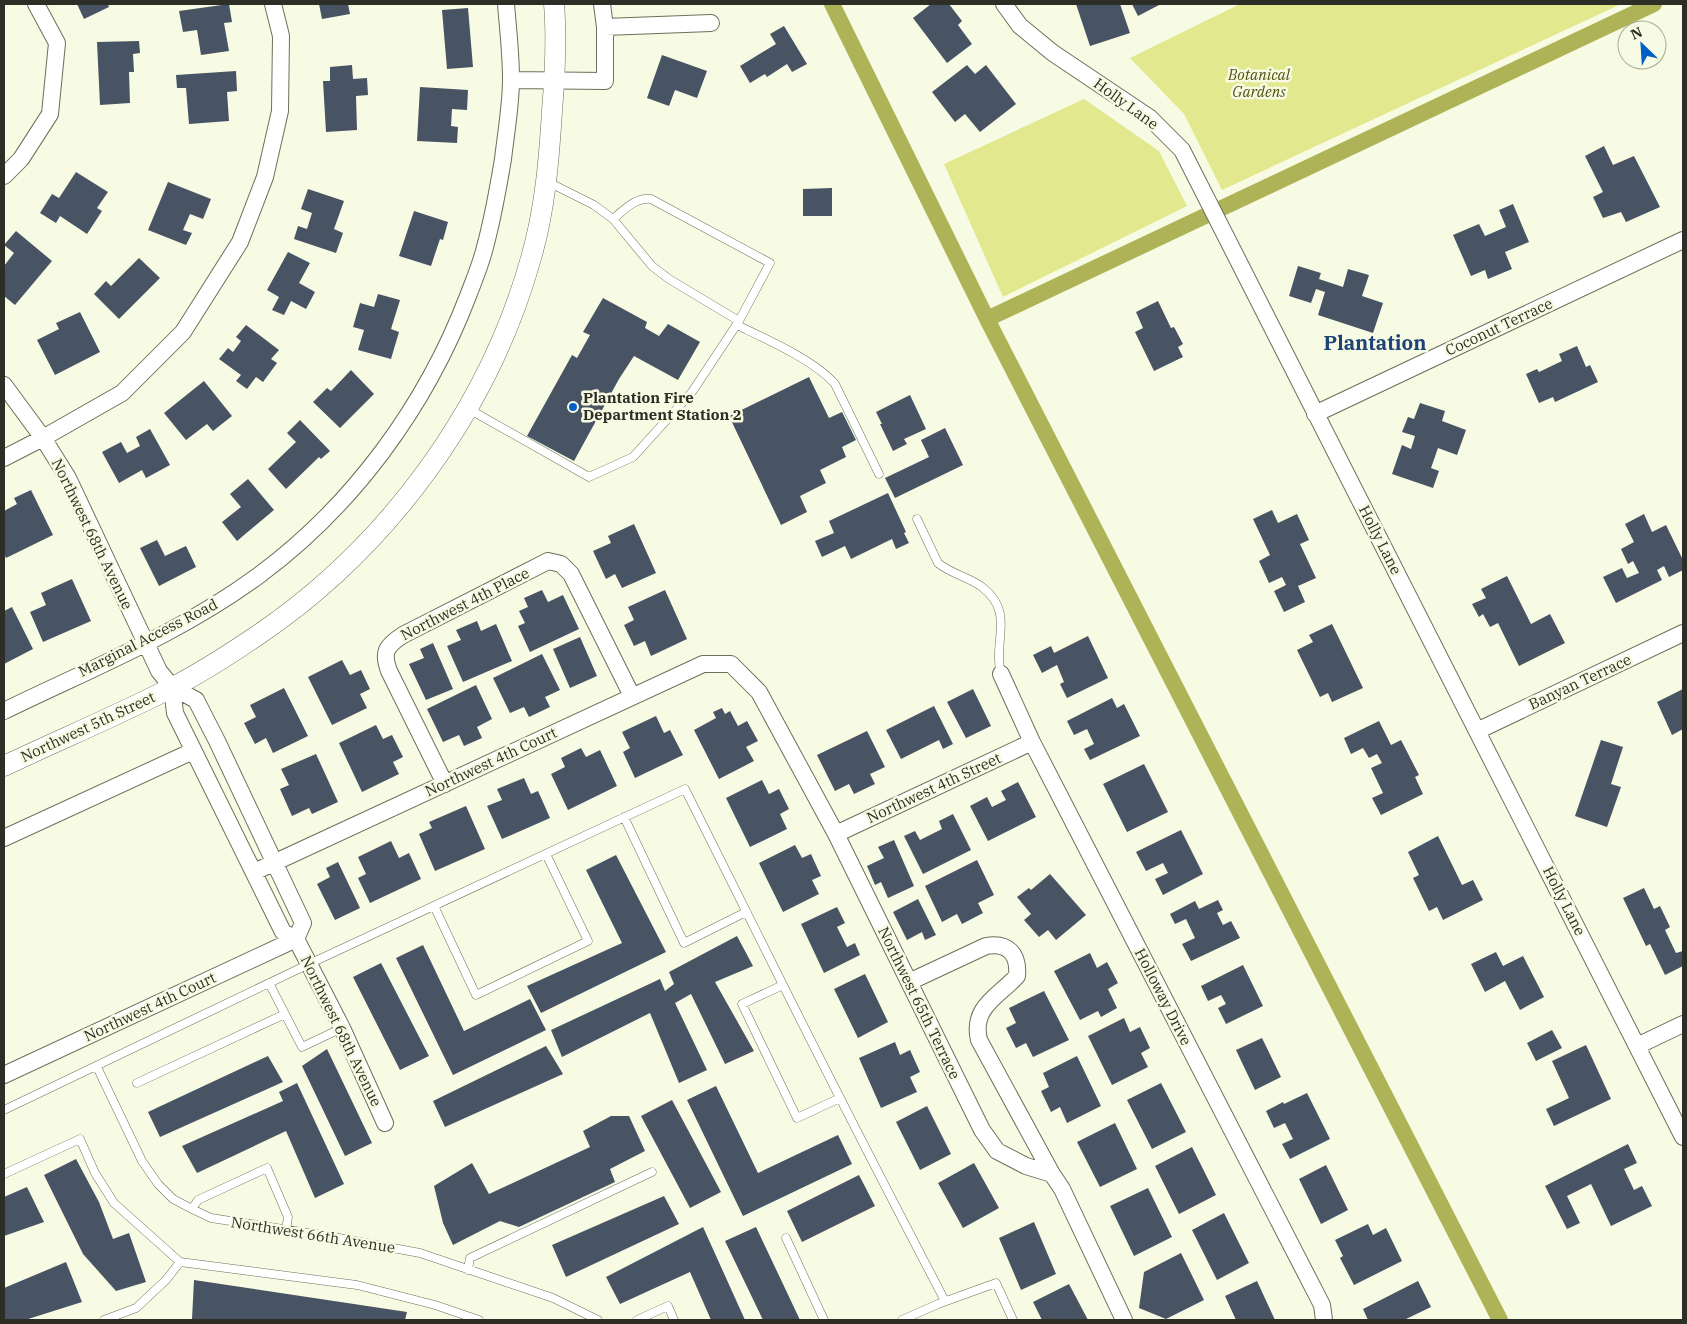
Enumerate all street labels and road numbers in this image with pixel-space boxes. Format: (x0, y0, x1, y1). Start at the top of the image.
street label: Holly Lane (1090, 74, 1162, 133)
street label: Coconut Terrace (1442, 293, 1555, 360)
street label: Northwest 68th Avenue (48, 455, 137, 612)
street label: Holly Lane (1355, 502, 1406, 578)
street label: Northwest 4th Place (397, 563, 532, 644)
street label: Marginal Access Road (75, 594, 221, 681)
street label: Banyan Terrace (1525, 649, 1634, 714)
street label: Northwest 5th Street (18, 687, 158, 766)
street label: Northwest 4th Court (422, 723, 560, 800)
street label: Northwest 4th Street (864, 748, 1004, 827)
street label: Holly Lane (1539, 863, 1590, 939)
street label: Northwest 65th Terrace (874, 923, 965, 1082)
street label: Holloway Drive (1131, 945, 1196, 1049)
street label: Northwest 68th Avenue (297, 952, 386, 1109)
street label: Northwest 4th Court (81, 968, 219, 1045)
street label: Northwest 66th Avenue (230, 1212, 396, 1257)

